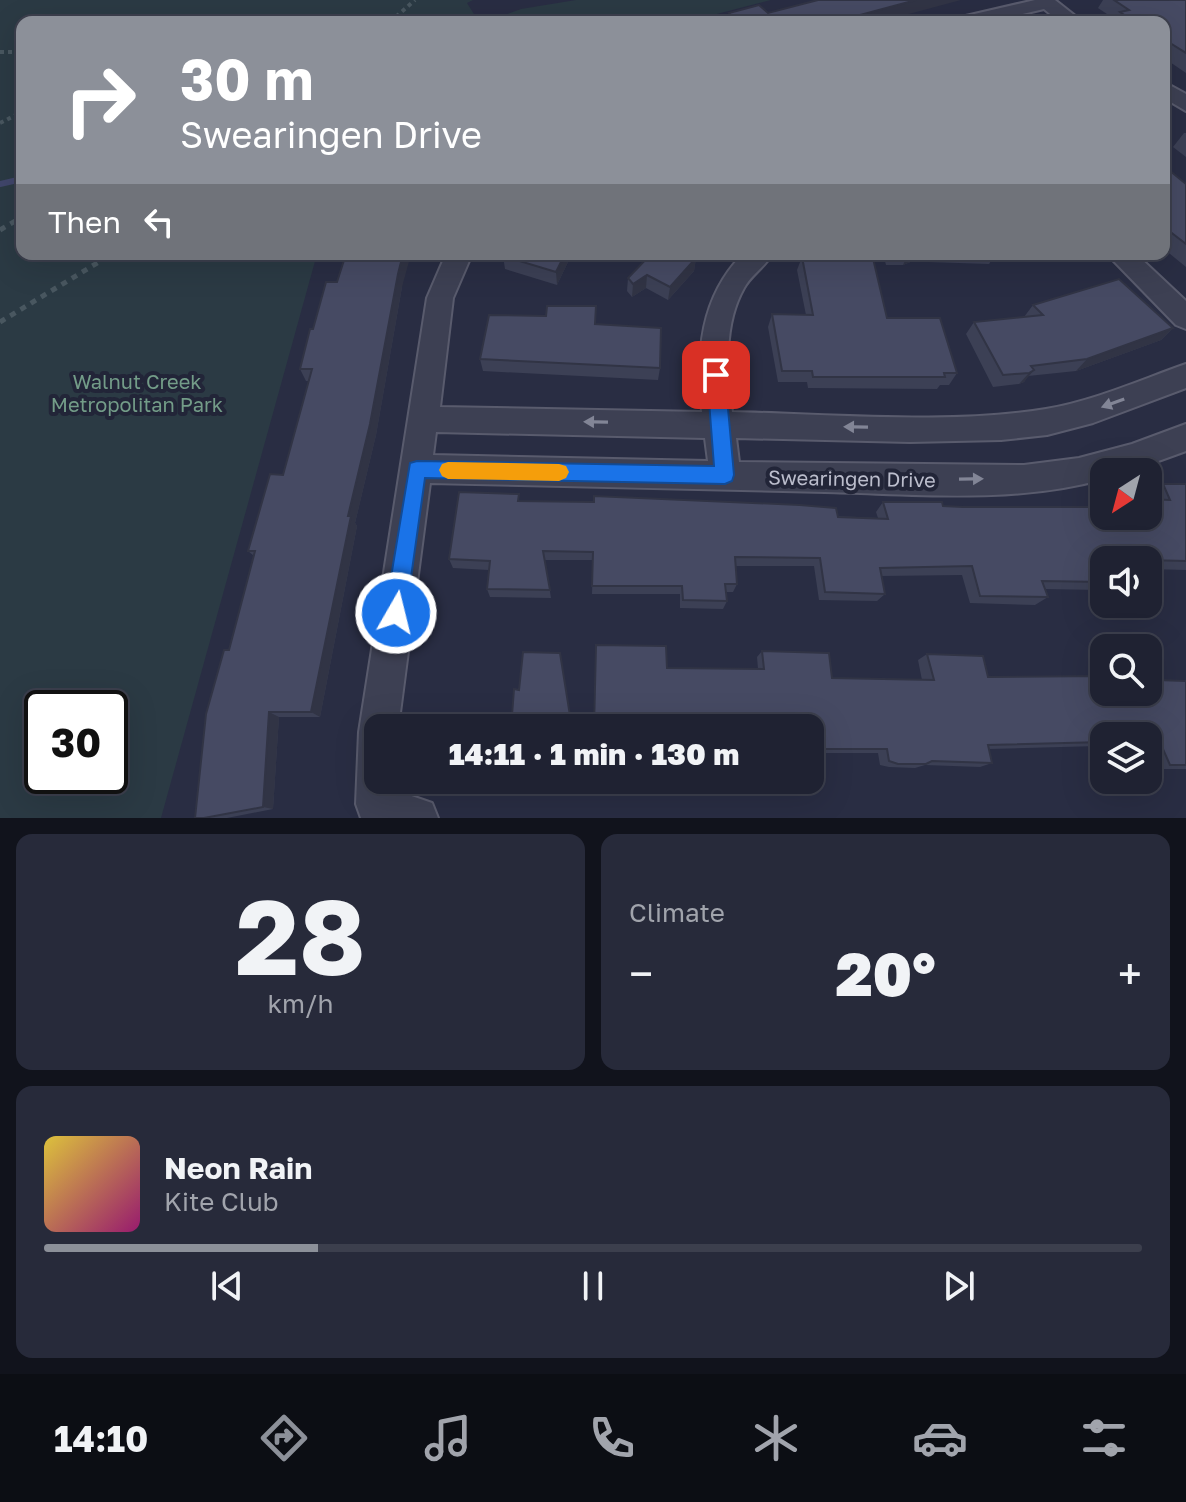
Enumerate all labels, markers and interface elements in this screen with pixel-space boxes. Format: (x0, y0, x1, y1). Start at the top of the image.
text: 30 m (180, 45, 314, 112)
icon: right (48, 48, 152, 152)
text: Swearingen Drive (180, 113, 482, 156)
icon: left (137, 200, 181, 244)
text: Then (48, 204, 121, 240)
pin (682, 341, 750, 409)
icon: arrive (694, 353, 738, 397)
park label: Walnut Creek Metropolitan Park (51, 369, 223, 416)
one-way arrow (1101, 397, 1125, 409)
one-way arrow (583, 416, 608, 428)
one-way arrow (843, 421, 868, 434)
north arrow (1090, 458, 1162, 530)
map controls (1090, 458, 1162, 794)
street label: Swearingen Drive (768, 465, 936, 491)
one-way arrow (959, 473, 984, 486)
button: sound (1090, 546, 1162, 618)
position arrow (354, 571, 438, 655)
button: search (1090, 634, 1162, 706)
speed limit sign: 30 (24, 690, 128, 794)
button: layers (1090, 722, 1162, 794)
text: 14:11 · 1 min · 130 m (449, 736, 739, 772)
text: 28 (235, 873, 366, 998)
text: Climate (629, 897, 725, 928)
text: 20° (835, 937, 936, 1009)
text: − (629, 947, 653, 1000)
text: + (1118, 947, 1142, 1000)
text: km/h (267, 988, 334, 1019)
text: Neon Rain (164, 1150, 312, 1186)
text: Kite Club (164, 1186, 279, 1217)
icon: previous (205, 1264, 249, 1308)
icon: pause (571, 1264, 615, 1308)
icon: next (937, 1264, 981, 1308)
icon: directions (256, 1410, 312, 1466)
icon: music (420, 1410, 476, 1466)
icon: phone (584, 1410, 640, 1466)
icon: climate (748, 1410, 804, 1466)
icon: car (912, 1410, 968, 1466)
icon: filters (1076, 1410, 1132, 1466)
text: 14:10 (54, 1417, 148, 1460)

